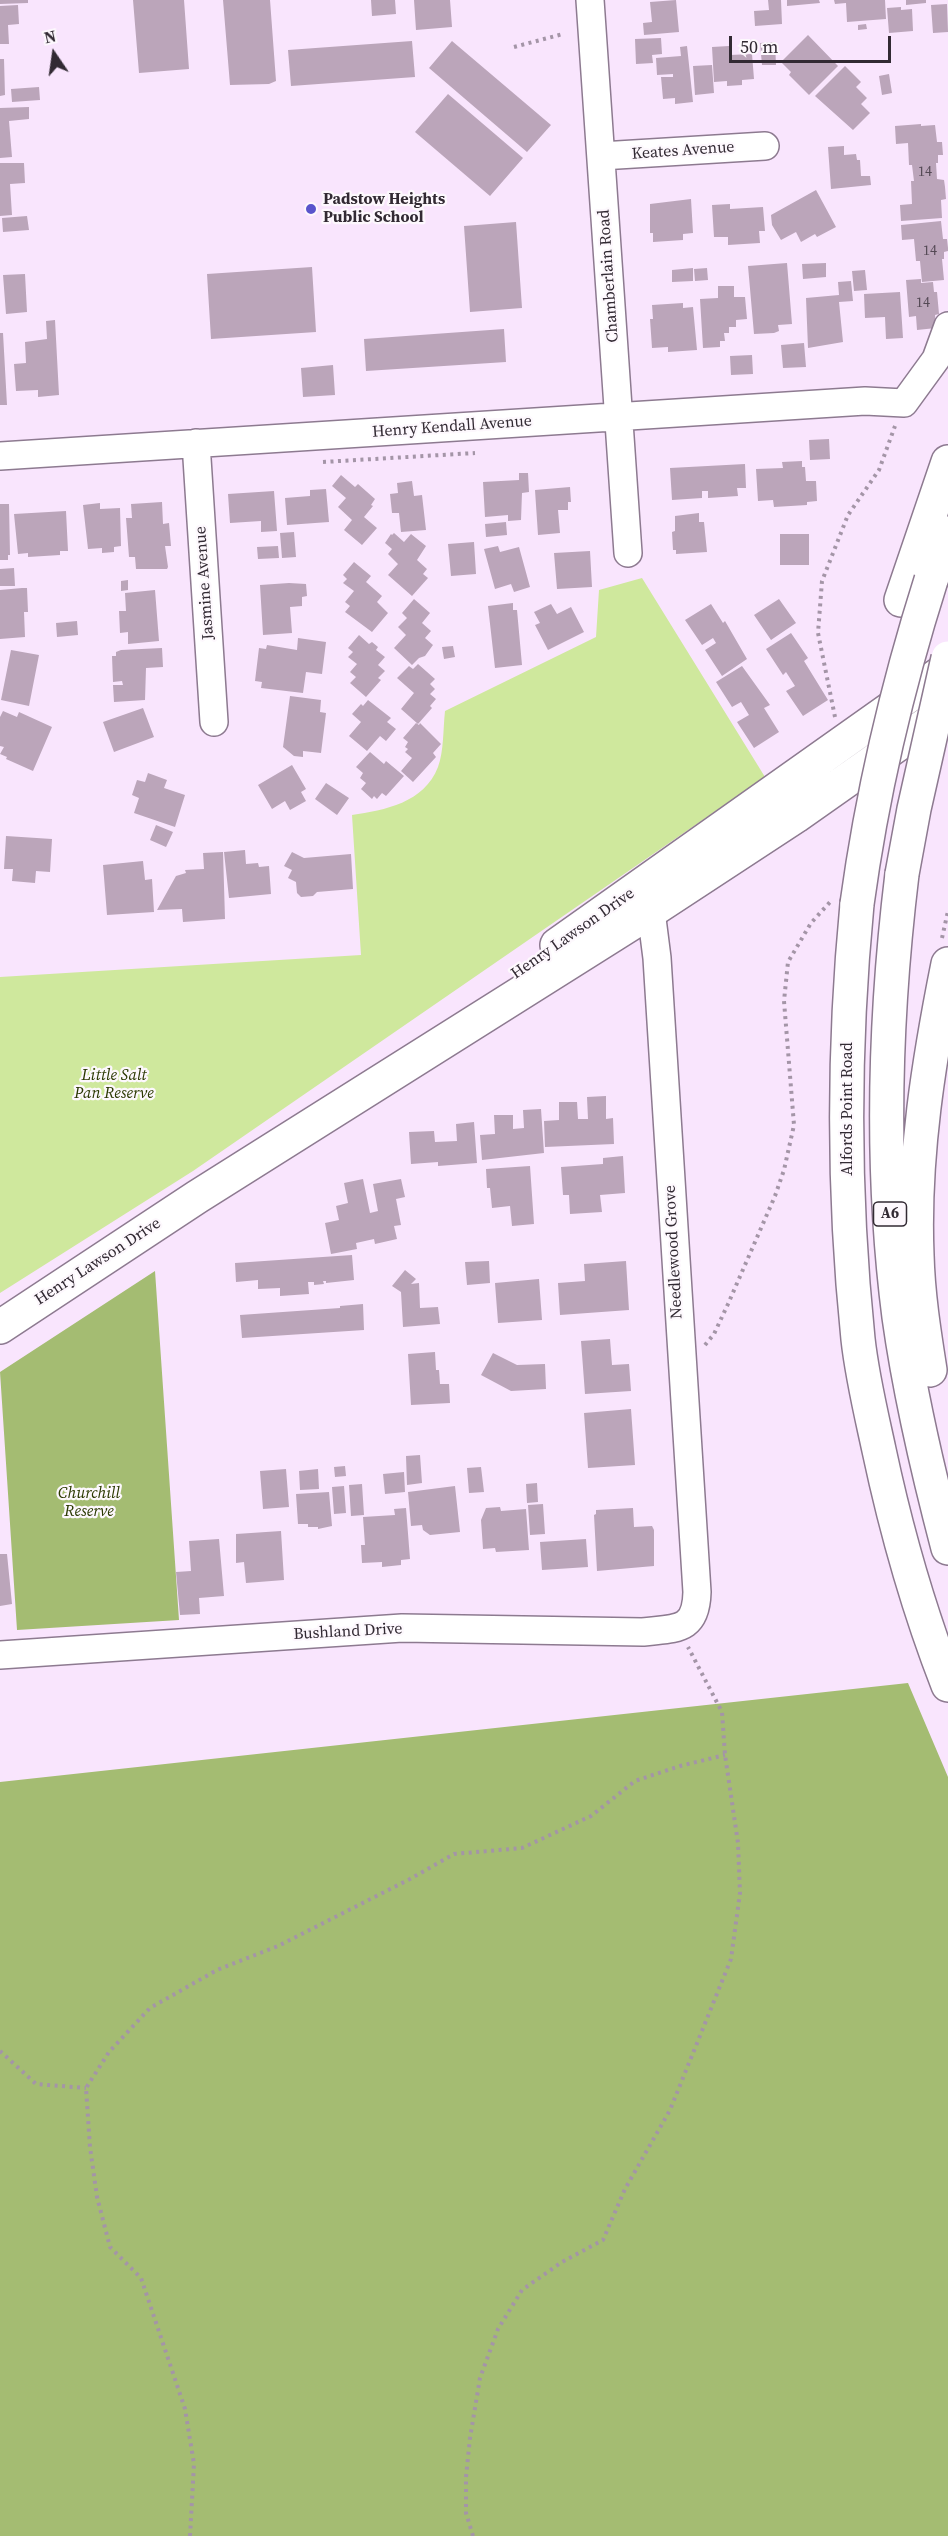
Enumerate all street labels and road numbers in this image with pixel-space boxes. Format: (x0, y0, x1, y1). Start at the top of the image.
street label: Keates Avenue (631, 138, 735, 164)
street label: Chamberlain Road (595, 209, 623, 343)
street label: Henry Kendall Avenue (372, 412, 532, 442)
street label: Jasmine Avenue (191, 525, 219, 641)
street label: Henry Lawson Drive (508, 884, 638, 984)
street label: Alfords Point Road (838, 1042, 858, 1176)
street label: Needlewood Grove (661, 1184, 687, 1320)
road number: A6 (874, 1202, 906, 1226)
street label: Henry Lawson Drive (31, 1214, 165, 1310)
street label: Bushland Drive (293, 1620, 403, 1644)

